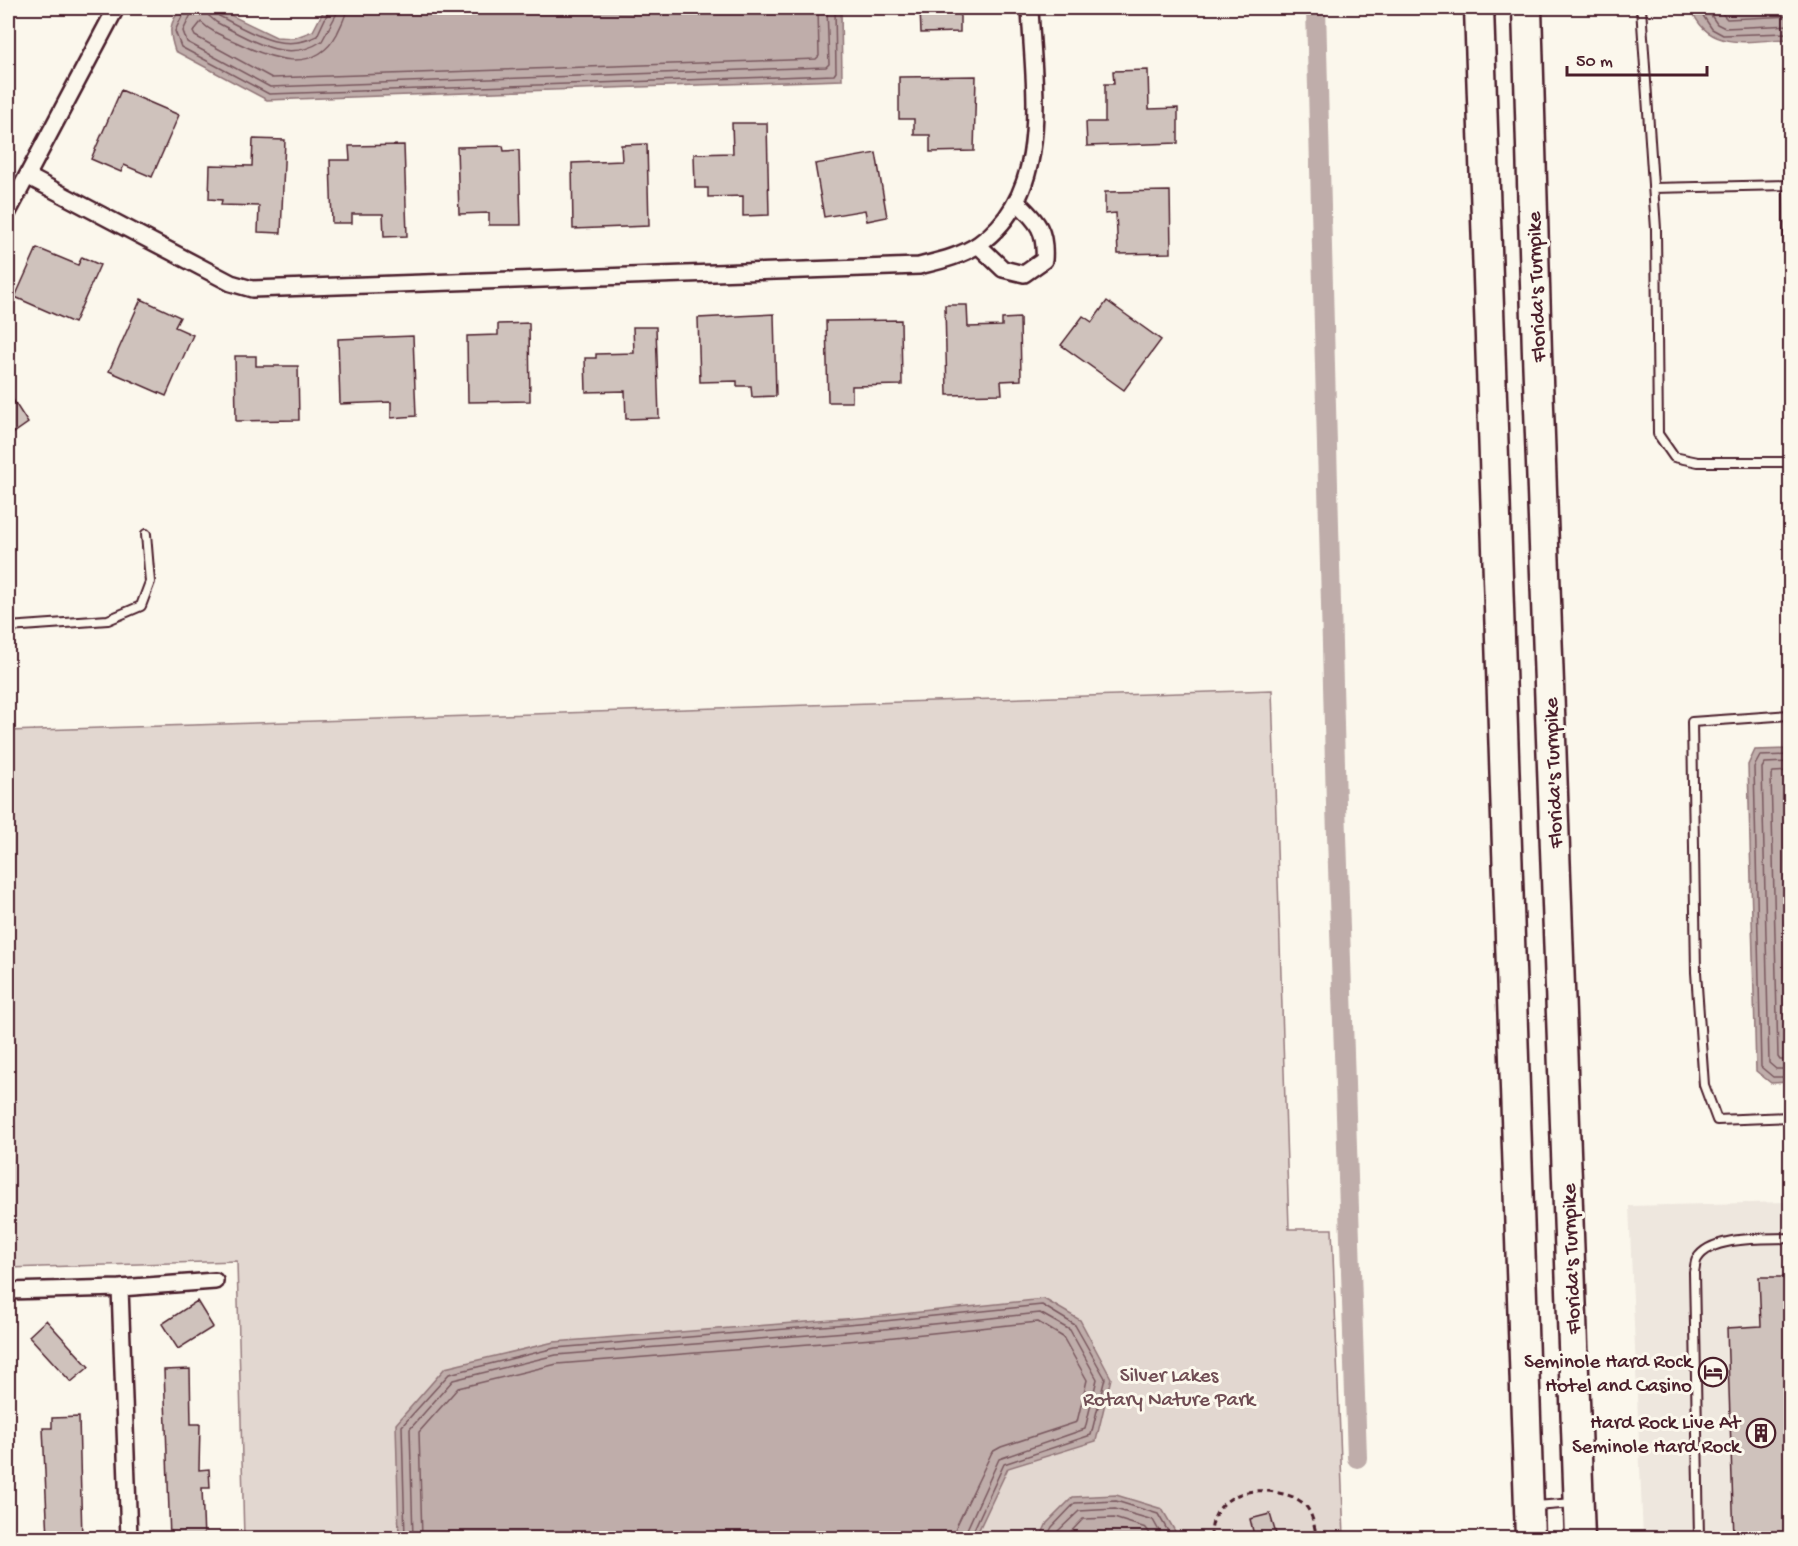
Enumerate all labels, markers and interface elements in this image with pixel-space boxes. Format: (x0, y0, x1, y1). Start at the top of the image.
scale bar (1567, 39, 1706, 77)
text: 50 m (1576, 52, 1613, 73)
street label: Florida's Turnpike (1523, 210, 1554, 364)
street label: Florida's Turnpike (1540, 696, 1571, 850)
street label: Florida's Turnpike (1558, 1182, 1589, 1336)
place label: Seminole Hard Rock Hotel and Casino (1524, 1351, 1695, 1400)
hotel icon: Seminole Hard Rock Hotel and Casino (1697, 1356, 1729, 1388)
park label: Silver Lakes Rotary Nature Park (1083, 1365, 1258, 1414)
place label: Hard Rock Live At Seminole Hard Rock (1572, 1412, 1743, 1461)
building icon: Hard Rock Live At Seminole Hard Rock (1745, 1417, 1777, 1449)

